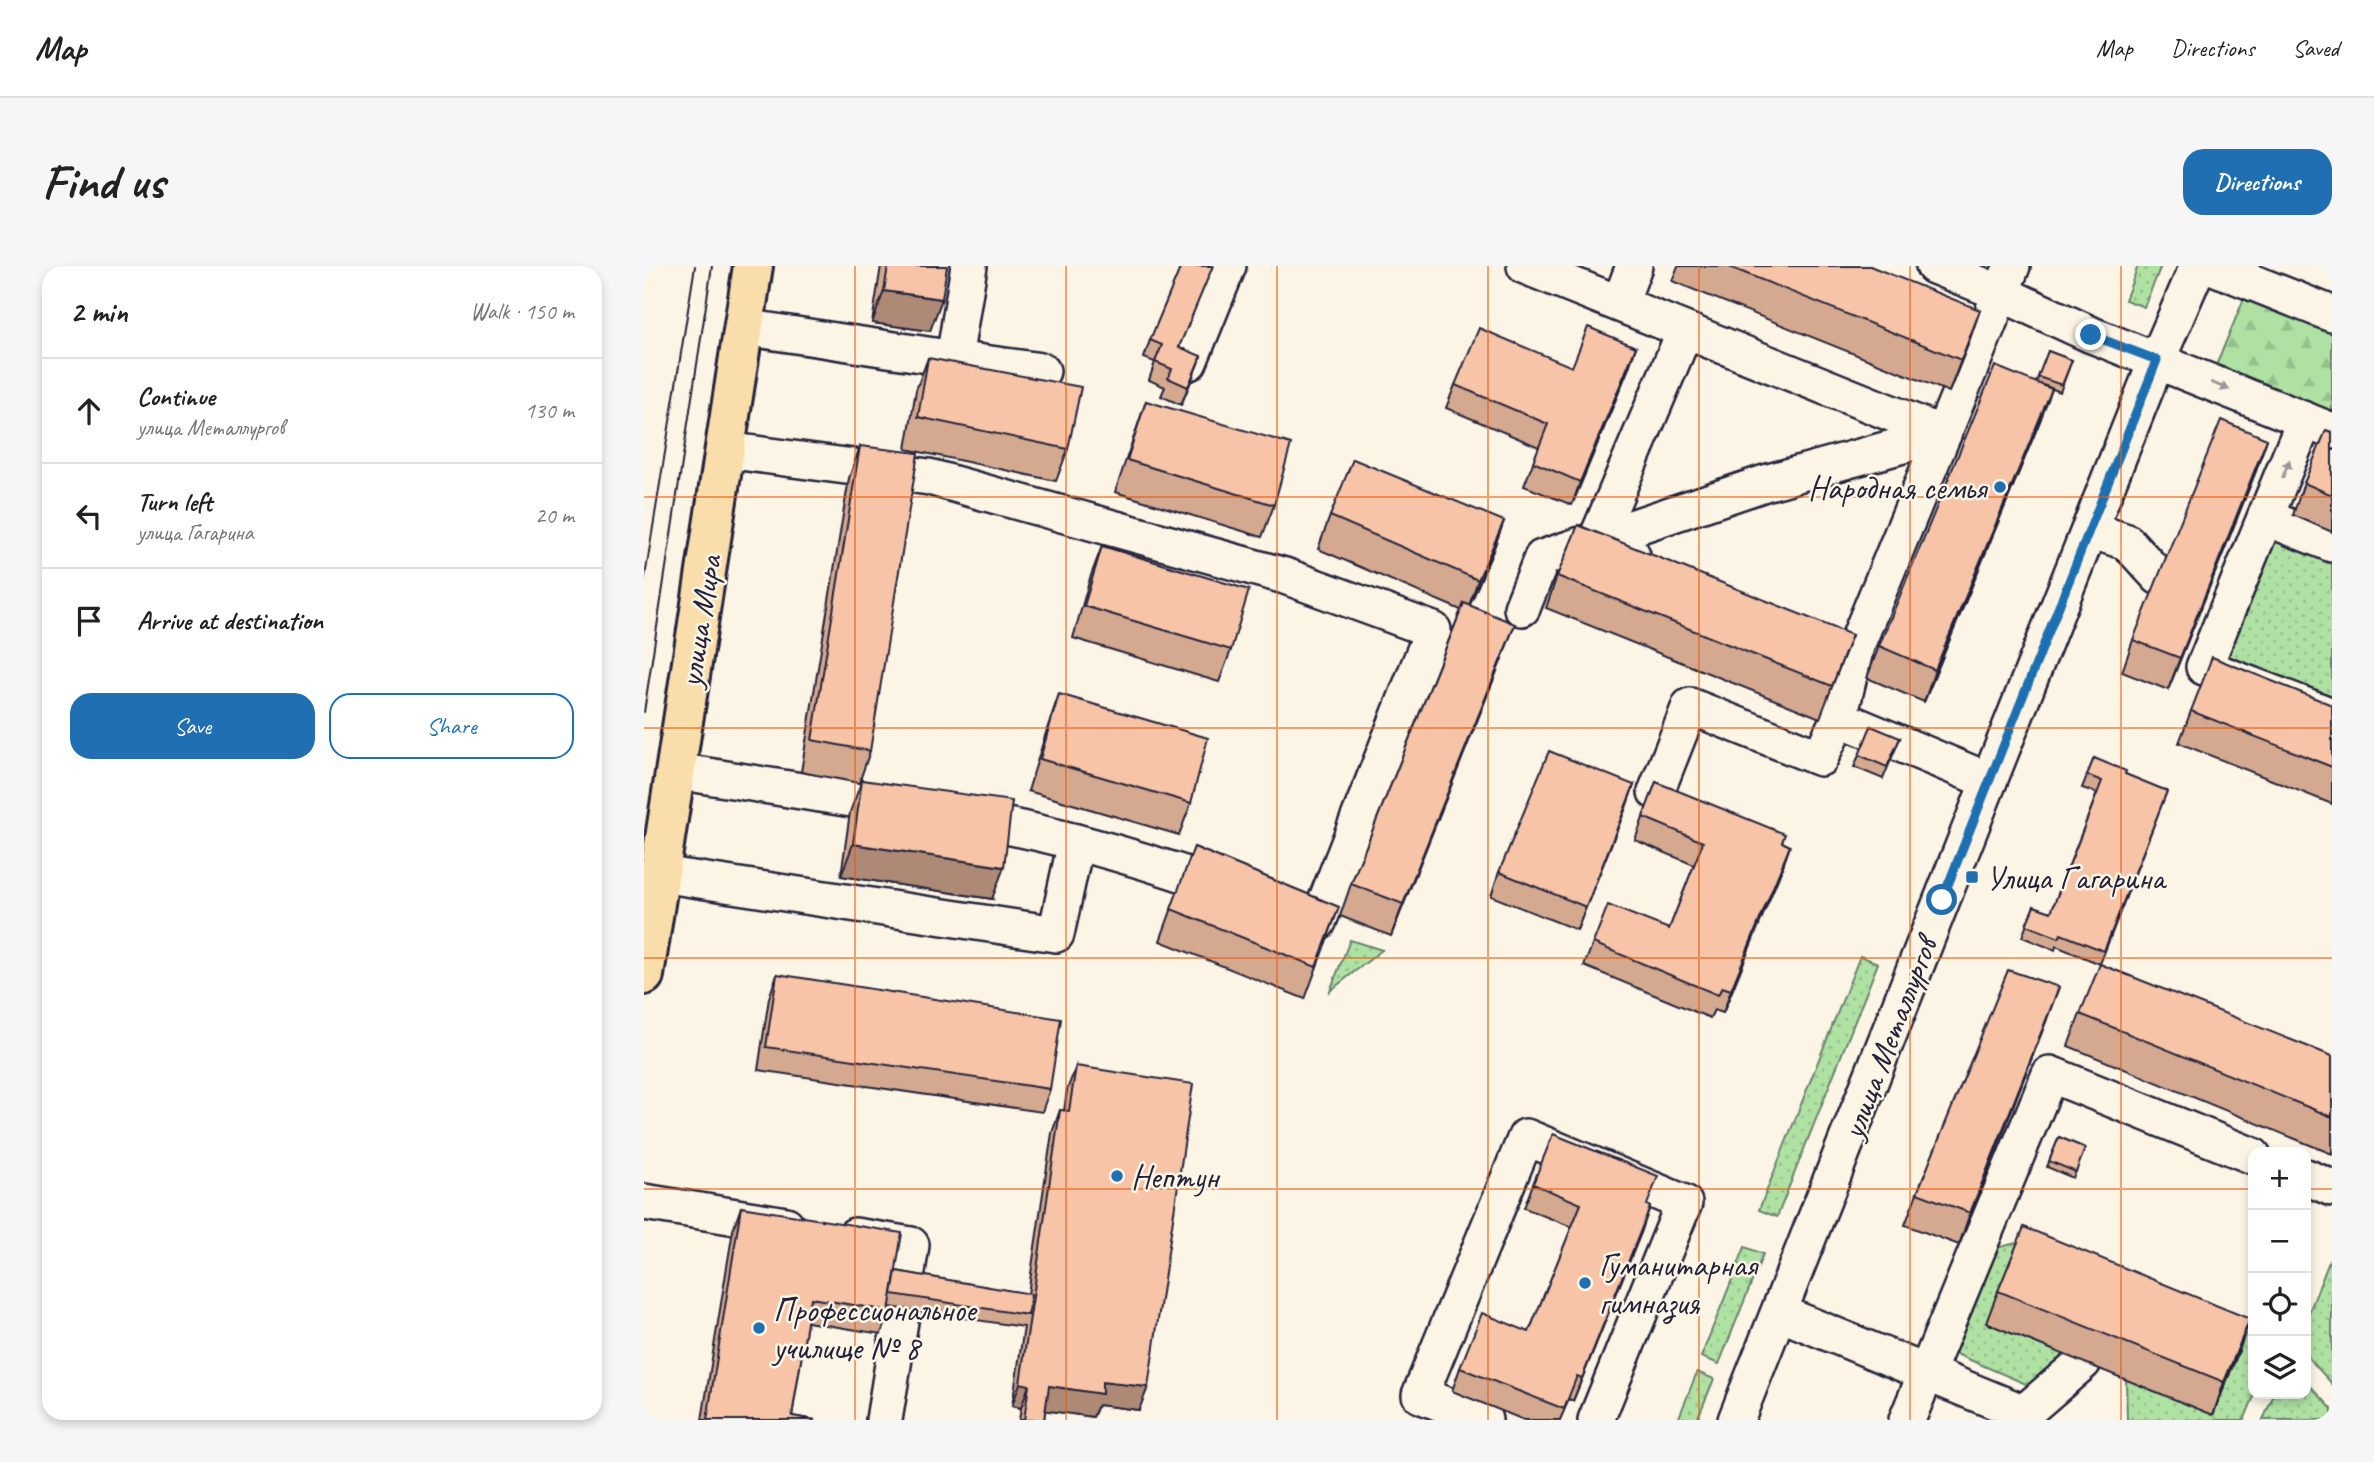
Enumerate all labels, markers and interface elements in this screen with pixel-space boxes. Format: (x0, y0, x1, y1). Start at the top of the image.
text: Map (35, 27, 86, 69)
text: Map (2096, 33, 2133, 63)
text: Directions (2171, 33, 2254, 63)
text: Saved (2292, 33, 2339, 63)
button: Directions (2183, 149, 2332, 215)
text: Find us (42, 151, 164, 213)
text: 2 min (70, 293, 127, 331)
text: Walk · 150 m (470, 297, 574, 326)
route end (2075, 319, 2106, 350)
text: Continue (137, 380, 215, 413)
one-way arrow (2210, 381, 2231, 392)
icon: ahead (70, 392, 108, 430)
text: 130 m (525, 396, 574, 425)
text: улица Металлургов (137, 413, 284, 442)
one-way arrow (2280, 458, 2291, 479)
place label: Народная семья (1808, 467, 1989, 509)
marker: Народная семья (1992, 479, 2008, 495)
text: Turn left (137, 485, 212, 518)
icon: left (70, 497, 108, 535)
text: 20 m (535, 501, 574, 530)
text: улица Гагарина (137, 518, 253, 547)
street label: улица Мира (669, 551, 731, 692)
icon: arrive (70, 602, 108, 640)
text: Arrive at destination (137, 604, 323, 637)
button: Save (70, 693, 315, 759)
button: Share (329, 693, 574, 759)
place label: Улица Гагарина (1986, 857, 2167, 899)
marker: Улица Гагарина (1964, 869, 1980, 885)
route start (1926, 884, 1957, 915)
street label: улица Металлургов (1831, 927, 1948, 1146)
map controls (2248, 1147, 2311, 1399)
button: + (2248, 1147, 2311, 1210)
place label: Нептун (1131, 1156, 1221, 1198)
marker: Нептун (1109, 1168, 1125, 1184)
button: − (2248, 1210, 2311, 1273)
place label: Гуманитарная гимназия (1599, 1244, 1759, 1324)
button: locate (2248, 1273, 2311, 1336)
marker: Гуманитарная гимназия (1577, 1275, 1593, 1291)
place label: Профессиональное училище № 8 (771, 1289, 978, 1369)
marker: Профессиональное училище № 8 (751, 1320, 767, 1336)
button: layers (2248, 1336, 2311, 1399)

